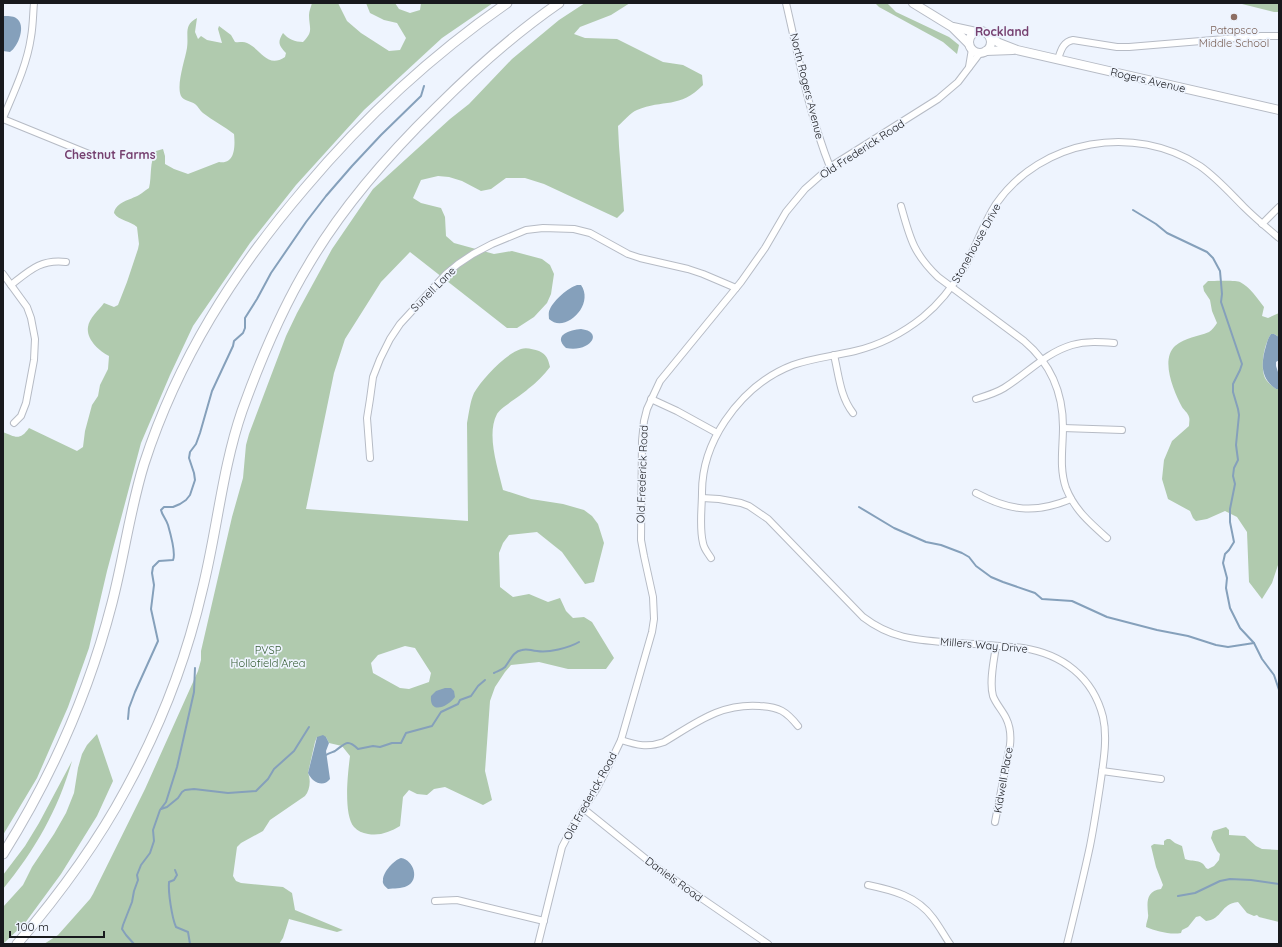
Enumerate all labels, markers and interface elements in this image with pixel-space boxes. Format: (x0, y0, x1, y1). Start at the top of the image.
marker: Patapsco Middle School (1229, 12, 1239, 22)
place label: Patapsco Middle School (1199, 23, 1269, 50)
district label: Rockland (975, 24, 1029, 39)
street label: North Rogers Avenue (787, 32, 827, 140)
street label: Rogers Avenue (1109, 65, 1187, 95)
street label: Old Frederick Road (817, 116, 907, 182)
district label: Chestnut Farms (65, 147, 156, 162)
street label: Stonehouse Drive (948, 201, 1004, 285)
street label: Sunell Lane (407, 263, 459, 315)
street label: Old Frederick Road (633, 425, 651, 523)
street label: Millers Way Drive (940, 634, 1028, 656)
park label: PVSP Hollofield Area (231, 643, 305, 670)
street label: Kidwell Place (990, 746, 1016, 814)
street label: Old Frederick Road (560, 750, 620, 842)
street label: Daniels Road (643, 853, 705, 905)
scale bar (10, 913, 104, 939)
text: 100 m (16, 919, 49, 934)

